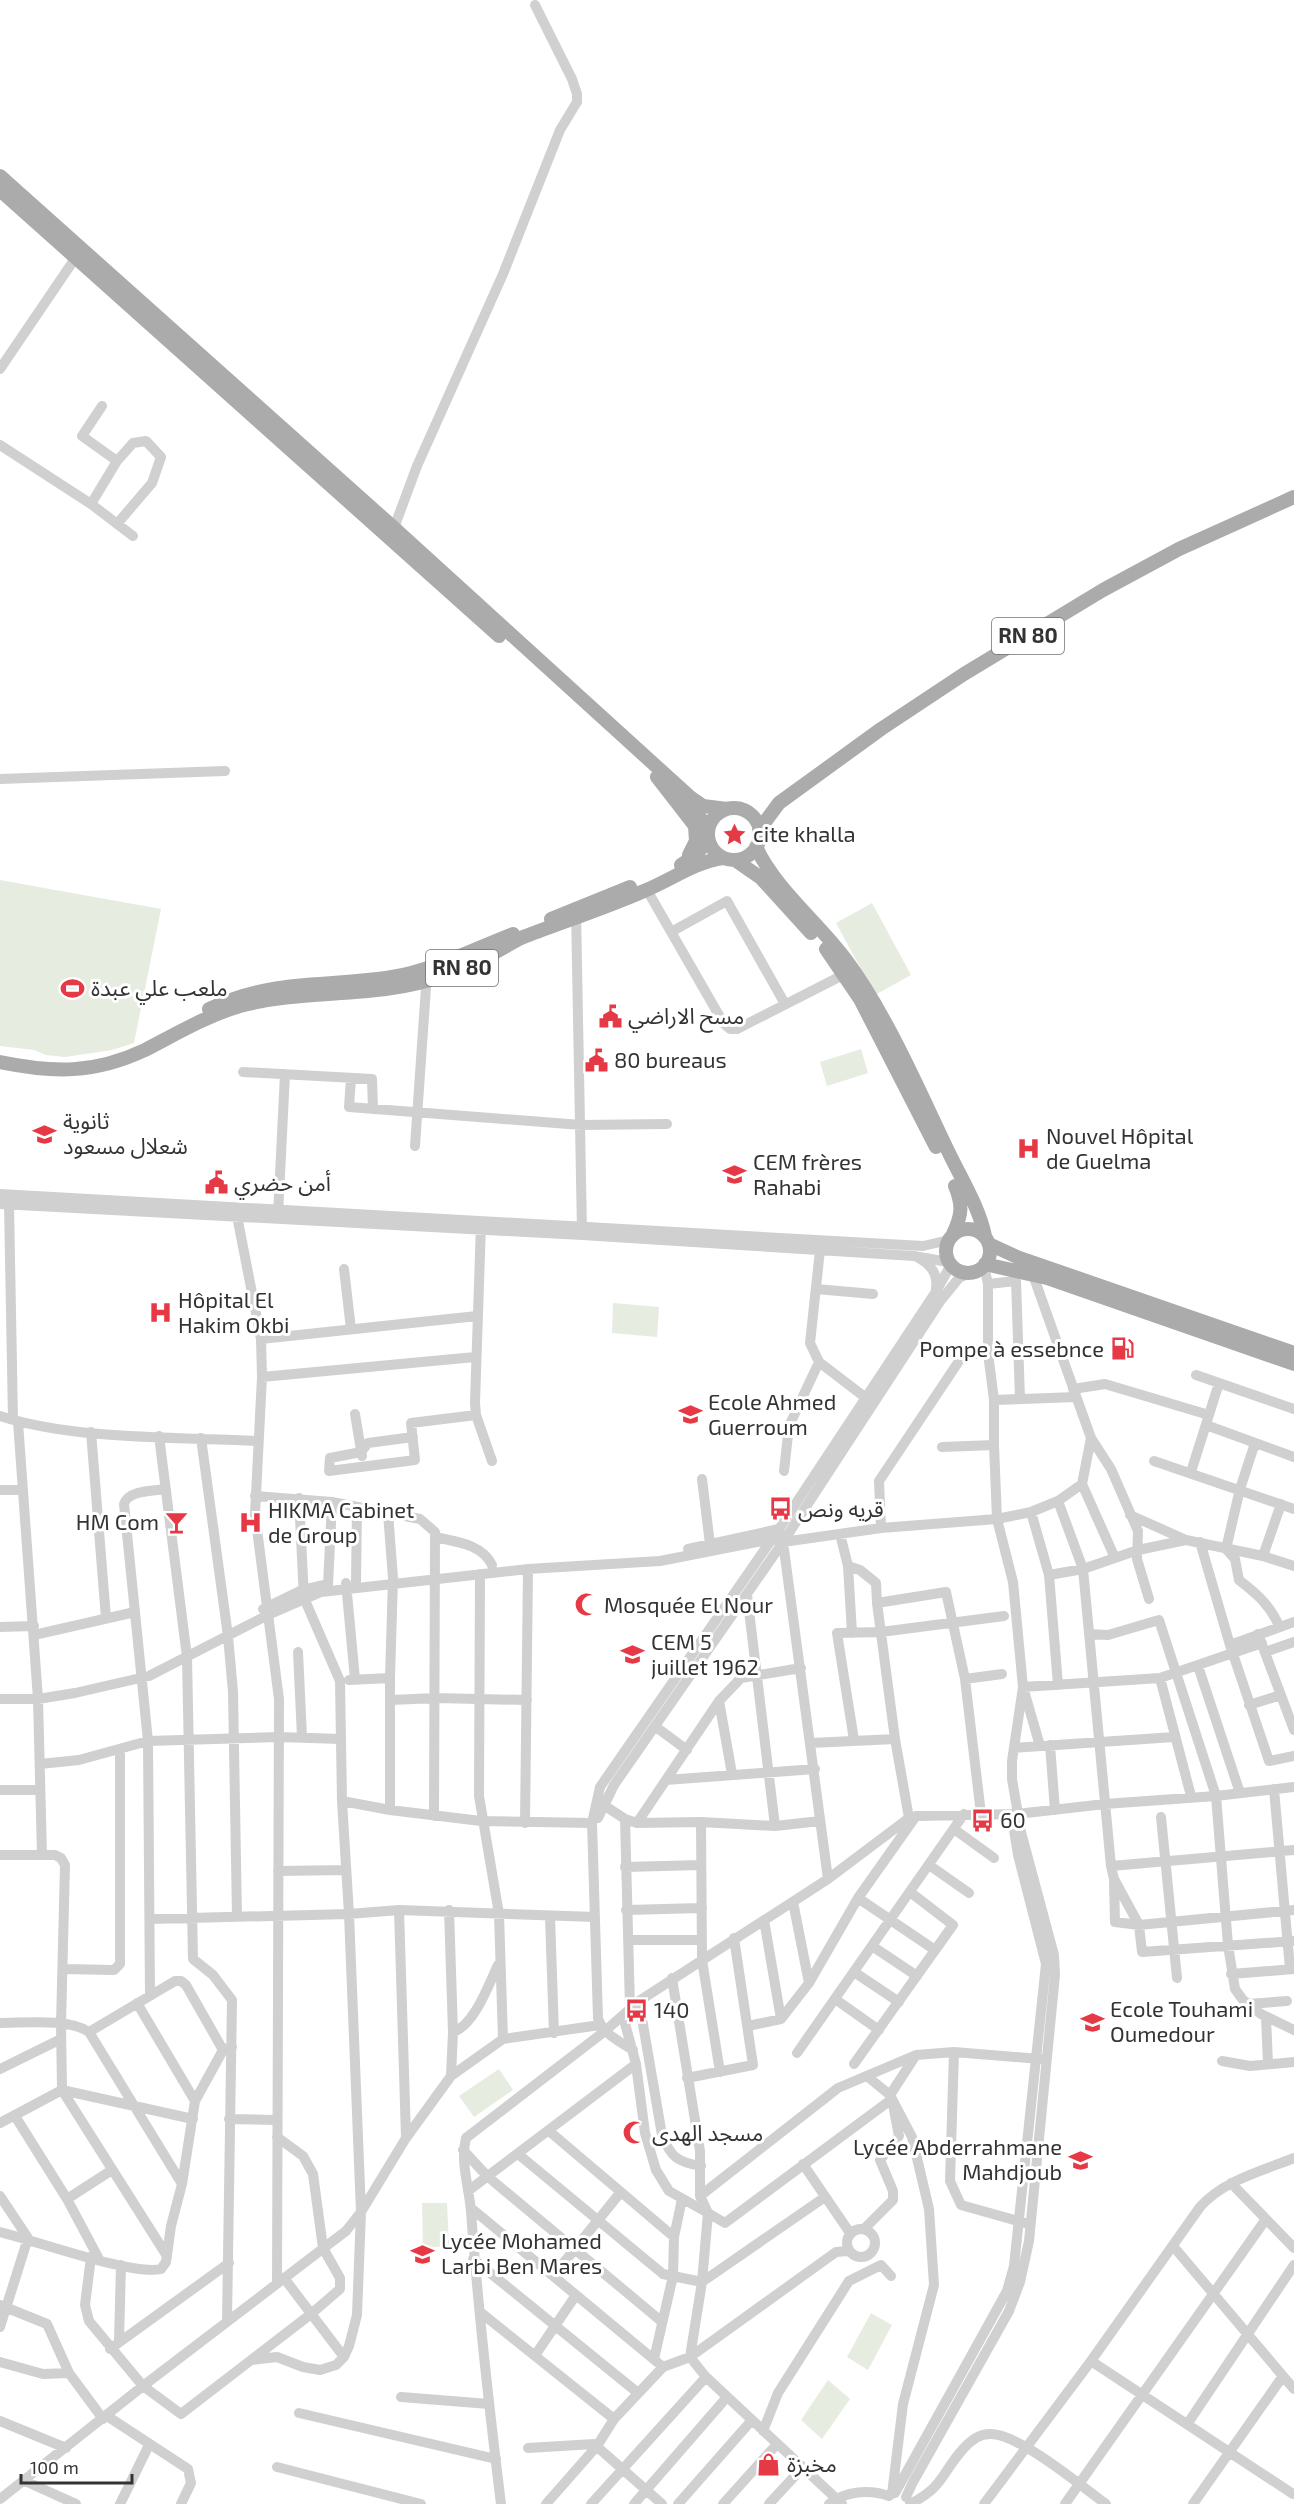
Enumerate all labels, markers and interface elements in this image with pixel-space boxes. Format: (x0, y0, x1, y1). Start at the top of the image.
road number: RN 80 (992, 618, 1064, 654)
place label: cite khalla (753, 820, 856, 846)
place icon: cite khalla (722, 821, 748, 847)
road number: RN 80 (426, 950, 498, 986)
place label: ملعب علي عبدة (91, 974, 228, 1005)
sports icon: ملعب علي عبدة (60, 975, 86, 1001)
place label: مسح الاراضي (628, 1002, 744, 1033)
public building icon: مسح الاراضي (597, 1003, 623, 1029)
place label: 80 bureaus (614, 1046, 727, 1072)
public building icon: 80 bureaus (583, 1047, 609, 1073)
place label: ثانوية شعلال مسعود (63, 1107, 188, 1159)
school or university icon: ثانوية شعلال مسعود (32, 1121, 58, 1147)
place label: Nouvel Hôpital de Guelma (1046, 1122, 1194, 1173)
hospital icon: Nouvel Hôpital de Guelma (1015, 1136, 1041, 1162)
place label: CEM frères Rahabi (753, 1148, 862, 1199)
school or university icon: CEM frères Rahabi (722, 1162, 748, 1188)
place label: أمن حضري (234, 1169, 331, 1200)
public building icon: أمن حضري (203, 1170, 229, 1196)
place label: Hôpital El Hakim Okbi (178, 1286, 290, 1337)
hospital icon: Hôpital El Hakim Okbi (147, 1300, 173, 1326)
place label: Pompe à essebnce (919, 1335, 1104, 1361)
fuel station icon: Pompe à essebnce (1109, 1336, 1135, 1362)
place label: Ecole Ahmed Guerroum (708, 1388, 836, 1439)
school or university icon: Ecole Ahmed Guerroum (677, 1402, 703, 1428)
place label: قريه ونص (798, 1495, 884, 1522)
place label: HIKMA Cabinet de Group (268, 1496, 414, 1547)
bus stop icon: قريه ونص (767, 1496, 793, 1522)
place label: HM Com (76, 1508, 159, 1534)
bar icon: HM Com (164, 1509, 190, 1535)
hospital icon: HIKMA Cabinet de Group (237, 1510, 263, 1536)
place label: Mosquée El Nour (604, 1591, 773, 1617)
mosque icon: Mosquée El Nour (573, 1592, 599, 1618)
place label: CEM 5 juillet 1962 (651, 1628, 759, 1680)
school or university icon: CEM 5 juillet 1962 (620, 1642, 646, 1668)
place label: 60 (1000, 1806, 1026, 1832)
bus stop icon: 60 (969, 1807, 995, 1833)
place label: Ecole Touhami Oumedour (1110, 1995, 1253, 2046)
place label: 140 (654, 1996, 690, 2022)
bus stop icon: 140 (623, 1997, 649, 2023)
school or university icon: Ecole Touhami Oumedour (1079, 2009, 1105, 2035)
place label: مسجد الهدى (652, 2119, 763, 2146)
mosque icon: مسجد الهدى (621, 2120, 647, 2146)
place label: Lycée Abderrahmane Mahdjoub (853, 2133, 1062, 2185)
school or university icon: Lycée Abderrahmane Mahdjoub (1067, 2147, 1093, 2173)
place label: Lycée Mohamed Larbi Ben Mares (441, 2227, 602, 2278)
school or university icon: Lycée Mohamed Larbi Ben Mares (410, 2241, 436, 2267)
scale bar (21, 2447, 132, 2485)
place label: مخبزة (787, 2450, 837, 2477)
shop icon: مخبزة (756, 2451, 782, 2477)
text: 100 m (30, 2456, 79, 2478)

